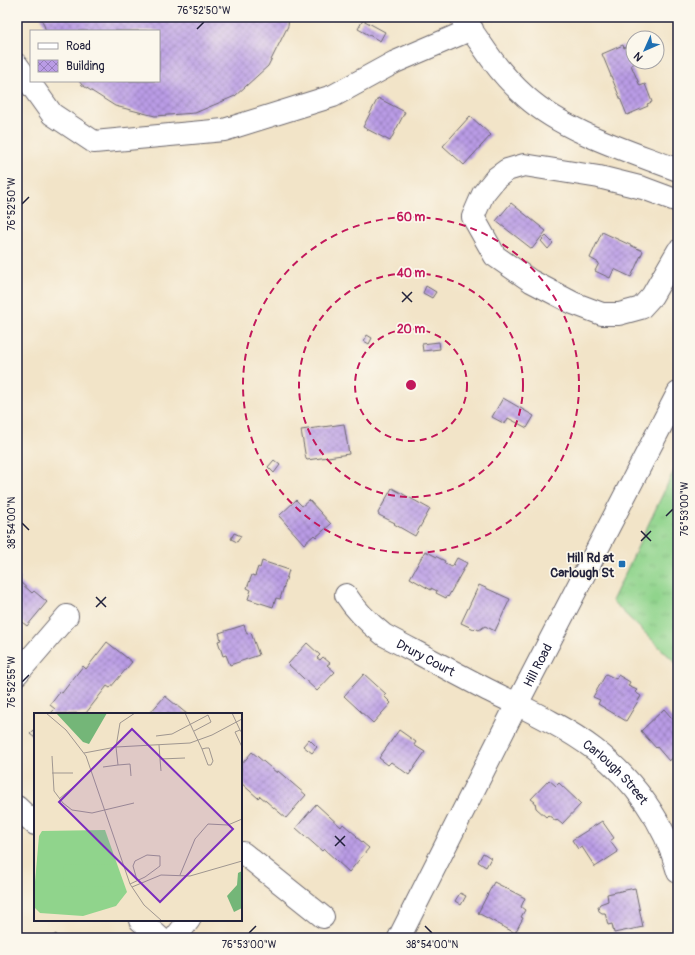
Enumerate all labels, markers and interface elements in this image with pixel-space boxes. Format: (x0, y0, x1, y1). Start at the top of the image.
text: 76°52'50"W (177, 5, 231, 17)
legend (30, 30, 160, 82)
north arrow (625, 30, 665, 70)
text: Road (66, 39, 91, 54)
text: N (631, 49, 646, 64)
text: Building (66, 59, 105, 74)
text: 76°52'50"W (6, 177, 18, 231)
text: 60 m (397, 210, 426, 225)
text: 40 m (396, 266, 426, 281)
text: 20 m (397, 322, 425, 337)
centre of rings (404, 378, 418, 392)
text: 76°53'00"W (679, 481, 691, 536)
text: 38°54'00"N (6, 496, 18, 549)
place label: Hill Rd at Carlough St (550, 550, 615, 581)
marker: Hill Rd at Carlough St (617, 559, 627, 569)
street label: Drury Court (393, 636, 458, 681)
street label: Hill Road (520, 641, 556, 690)
text: 76°52'55"W (6, 656, 18, 708)
inset map (34, 713, 242, 921)
street label: Carlough Street (579, 736, 652, 808)
text: 76°53'00"W (222, 939, 277, 951)
text: 38°54'00"N (406, 939, 459, 951)

